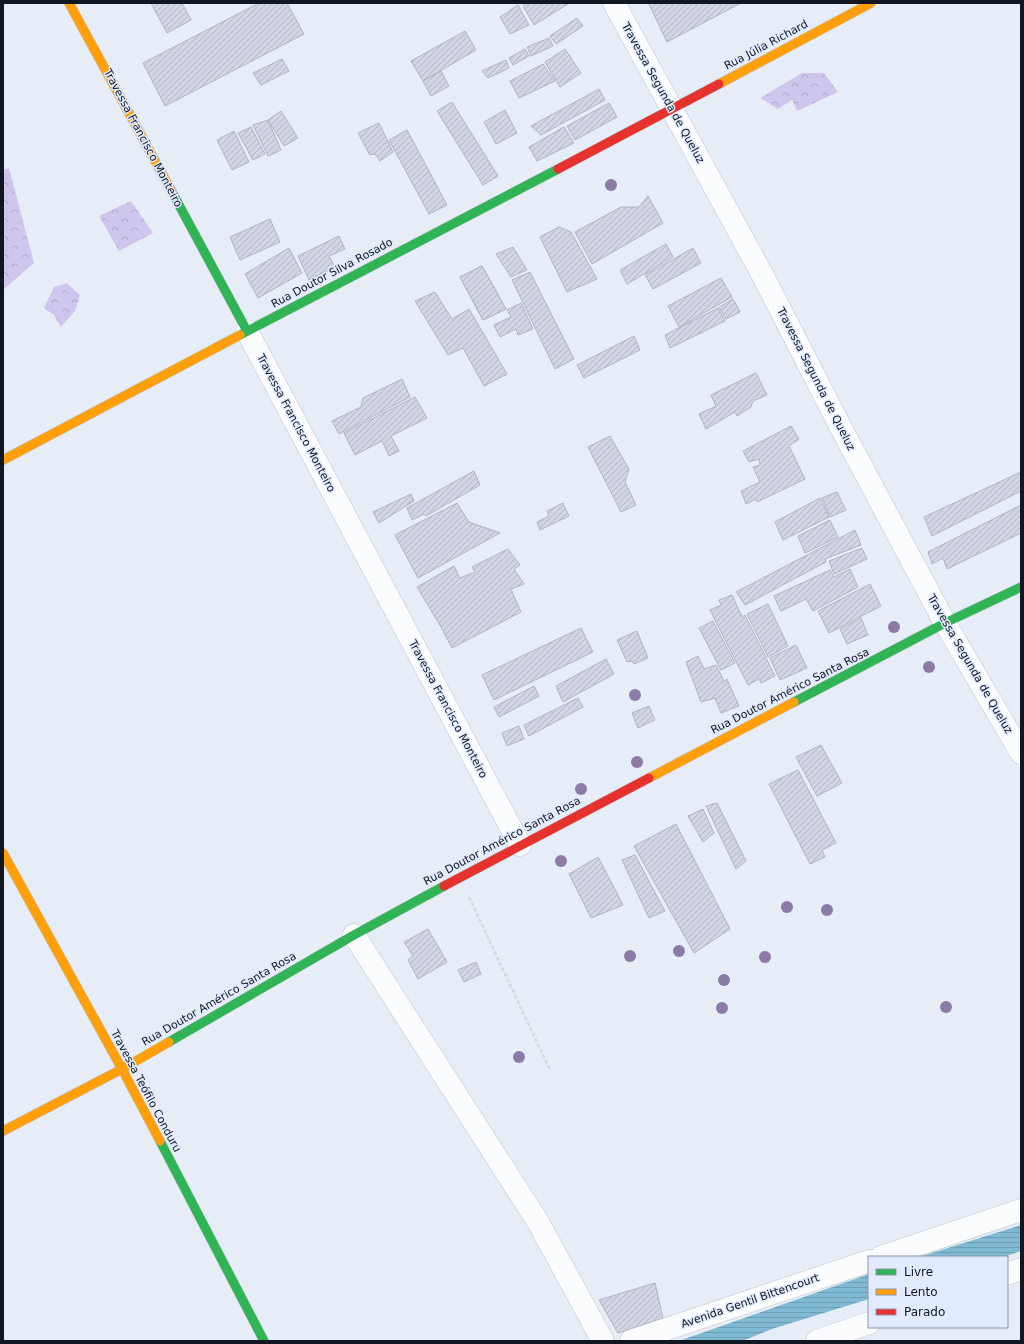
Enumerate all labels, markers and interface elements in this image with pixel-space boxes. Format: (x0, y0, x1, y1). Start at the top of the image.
street label: Rua Júlia Richard (722, 18, 810, 72)
street label: Travessa Segunda de Queluz (618, 20, 707, 166)
street label: Travessa Francisco Monteiro (101, 66, 185, 210)
street label: Rua Doutor Silva Rosado (269, 235, 395, 311)
street label: Travessa Segunda de Queluz (774, 304, 858, 453)
street label: Travessa Francisco Monteiro (254, 351, 338, 495)
street label: Travessa Segunda de Queluz (924, 591, 1015, 736)
street label: Travessa Francisco Monteiro (406, 637, 490, 781)
street label: Rua Doutor Américo Santa Rosa (709, 645, 871, 737)
street label: Rua Doutor Américo Santa Rosa (421, 794, 583, 888)
street label: Rua Doutor Américo Santa Rosa (140, 949, 298, 1049)
street label: Travessa Teófilo Conduru (108, 1027, 184, 1154)
legend (868, 1256, 1008, 1328)
text: Livre (904, 1265, 933, 1279)
street label: Avenida Gentil Bittencourt (679, 1271, 821, 1331)
text: Lento (904, 1285, 938, 1299)
text: Parado (904, 1305, 945, 1319)

